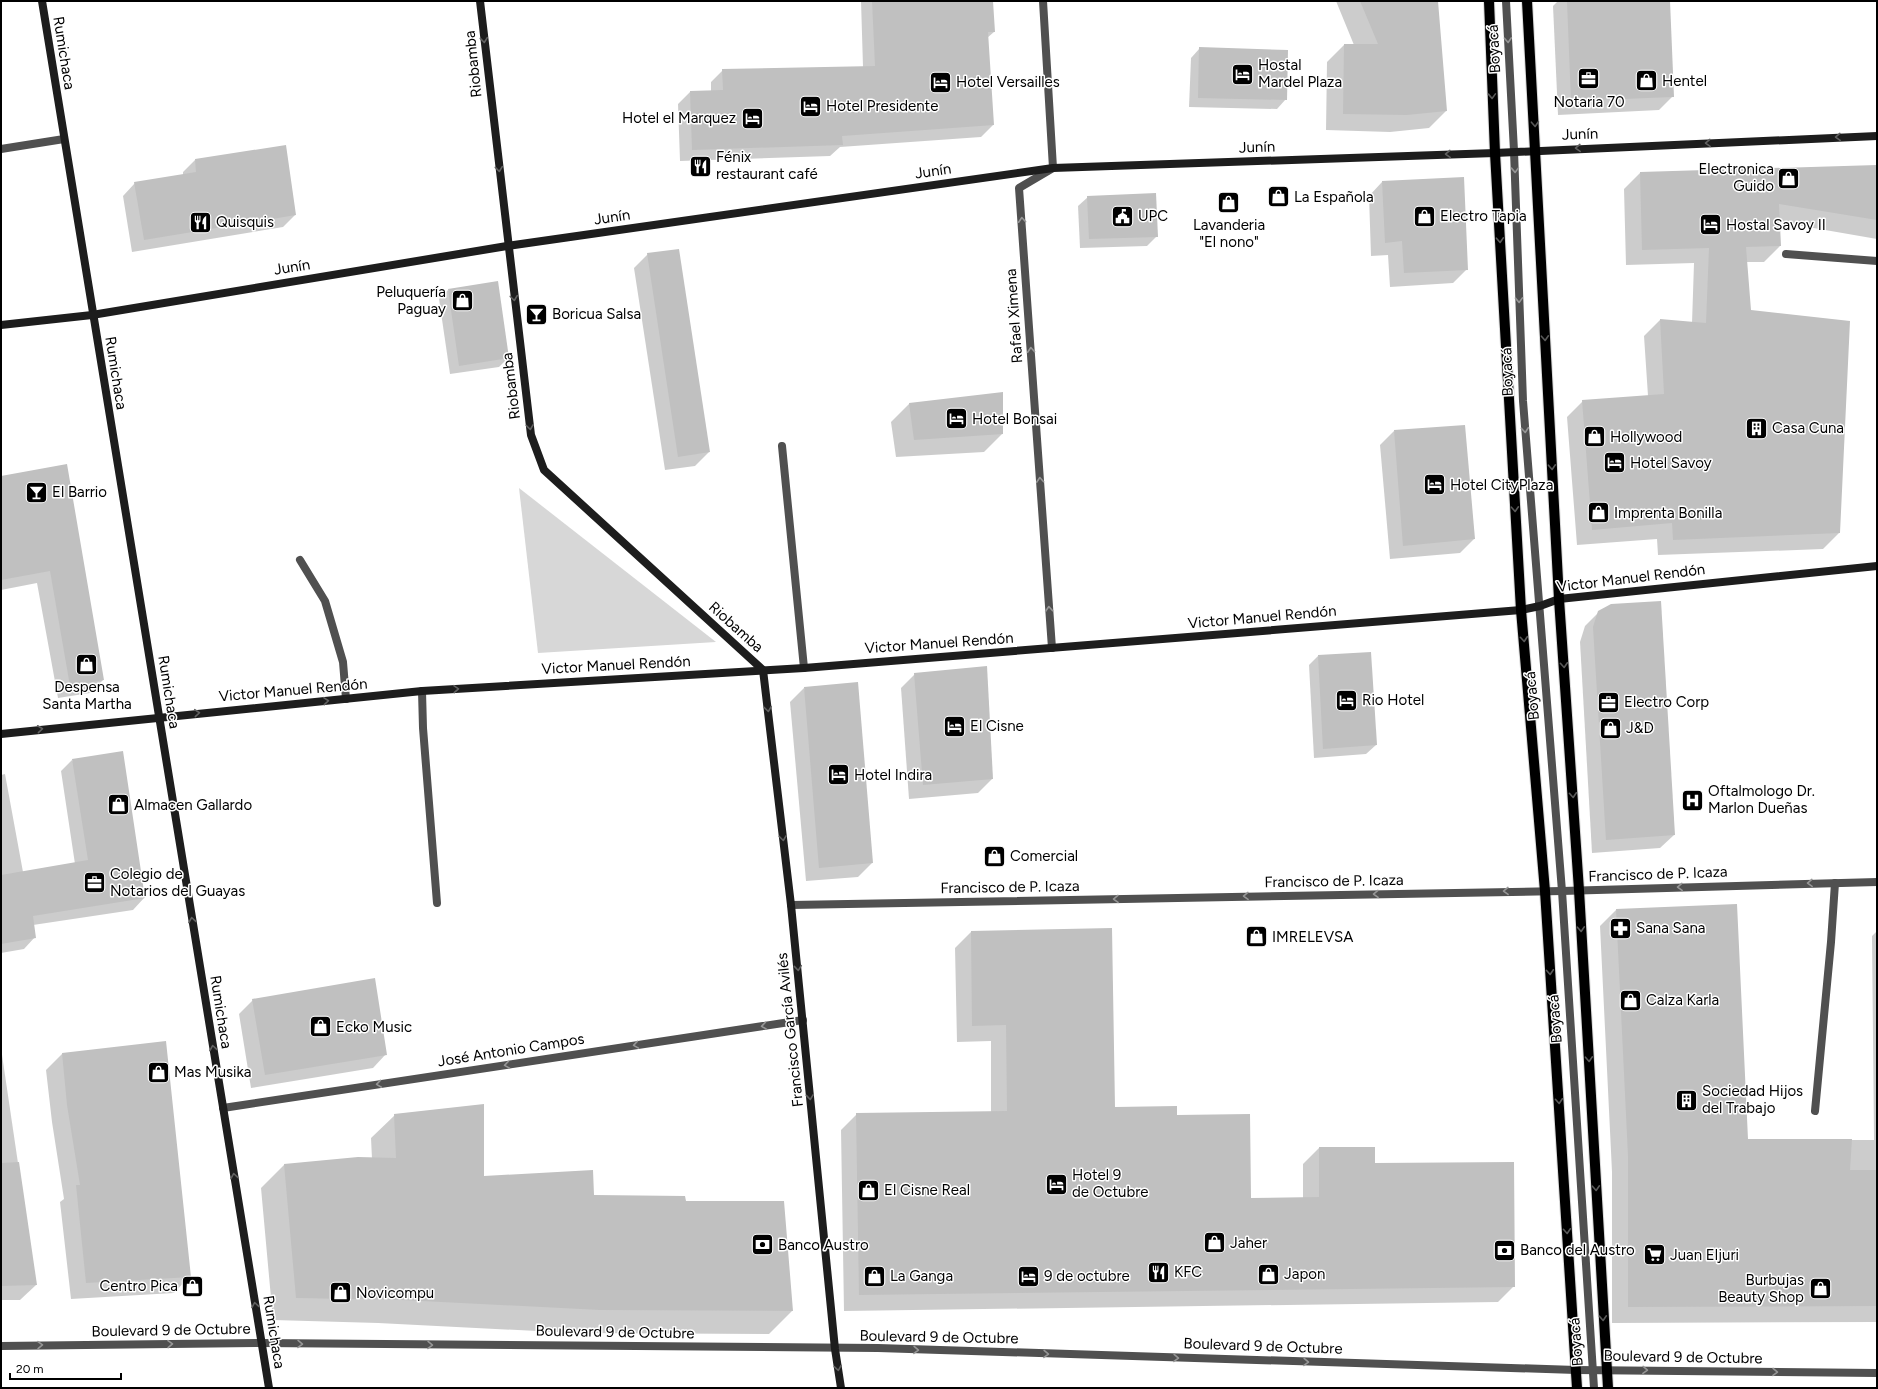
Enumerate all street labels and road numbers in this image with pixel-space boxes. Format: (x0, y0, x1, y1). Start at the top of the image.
street label: Rumichaca (49, 15, 79, 91)
street label: Boyacá (1484, 24, 1504, 74)
street label: Riobamba (461, 30, 485, 98)
street label: Junín (1562, 124, 1598, 144)
street label: Junín (1239, 137, 1275, 157)
street label: Junín (914, 160, 952, 182)
street label: Junín (593, 206, 631, 228)
street label: Junín (273, 255, 311, 279)
street label: Rafael Ximena (1002, 268, 1026, 364)
street label: Rumichaca (101, 335, 131, 411)
street label: Boyacá (1497, 347, 1517, 397)
street label: Riobamba (498, 352, 524, 420)
street label: Victor Manuel Rendón (1556, 560, 1706, 596)
street label: Riobamba (705, 598, 767, 656)
street label: Victor Manuel Rendón (1187, 602, 1337, 632)
street label: Victor Manuel Rendón (864, 629, 1014, 657)
street label: Victor Manuel Rendón (541, 652, 691, 678)
street label: Rumichaca (154, 654, 184, 730)
street label: Boyacá (1521, 671, 1543, 721)
street label: Victor Manuel Rendón (218, 675, 368, 705)
street label: Francisco de P. Icaza (1588, 863, 1728, 885)
street label: Francisco de P. Icaza (1264, 871, 1404, 891)
street label: Francisco de P. Icaza (940, 877, 1080, 897)
street label: Francisco García Avilés (773, 952, 807, 1108)
street label: Rumichaca (206, 974, 236, 1050)
street label: Boyacá (1544, 994, 1566, 1044)
street label: José Antonio Campos (436, 1030, 586, 1070)
street label: Rumichaca (259, 1294, 289, 1370)
street label: Boyacá (1565, 1317, 1587, 1367)
street label: Boulevard 9 de Octubre (91, 1320, 251, 1340)
street label: Boulevard 9 de Octubre (535, 1322, 695, 1342)
street label: Boulevard 9 de Octubre (859, 1327, 1019, 1347)
street label: Boulevard 9 de Octubre (1183, 1334, 1343, 1358)
street label: Boulevard 9 de Octubre (1603, 1347, 1763, 1367)

